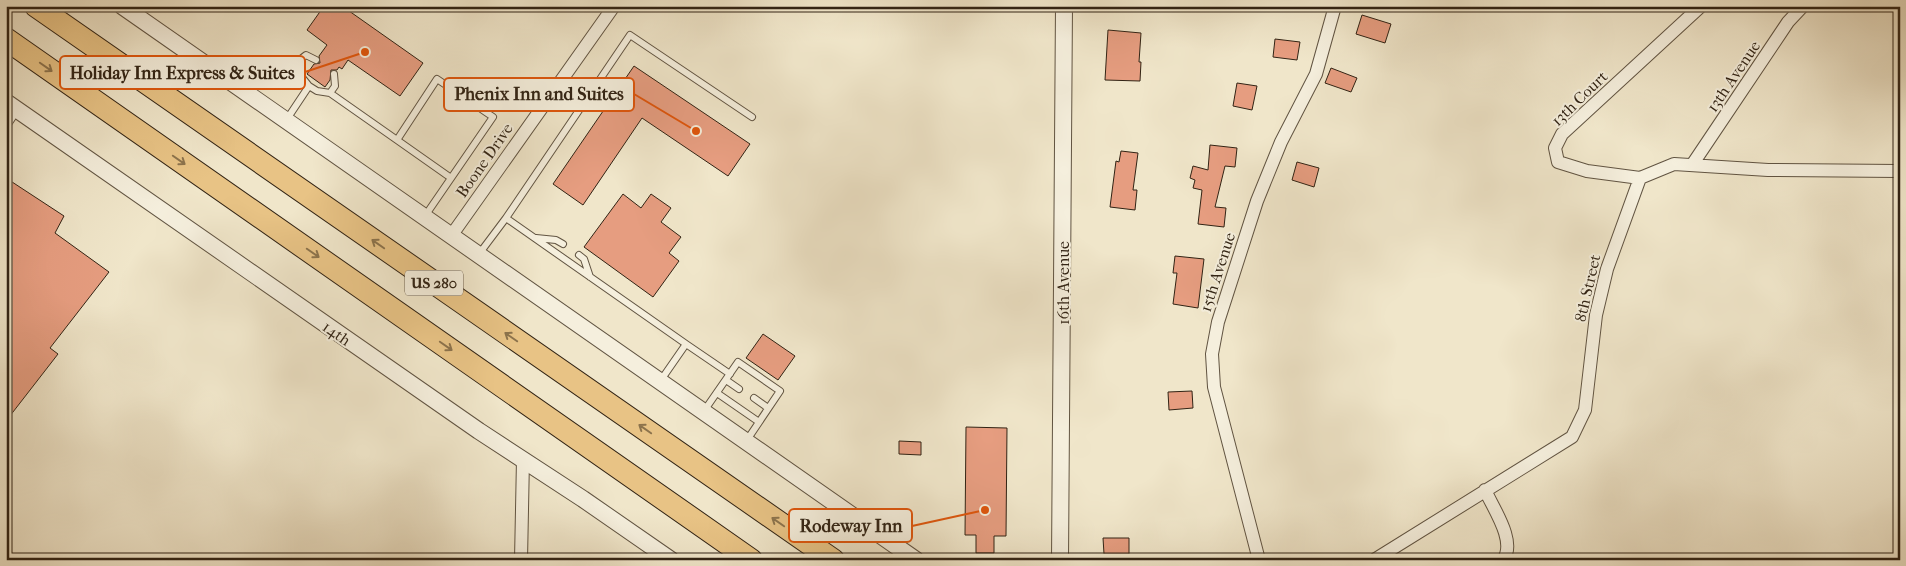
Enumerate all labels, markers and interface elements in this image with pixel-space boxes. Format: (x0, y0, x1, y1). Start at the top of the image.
street label: 13th Avenue (1703, 37, 1764, 116)
callout: Holiday Inn Express & Suites (60, 56, 305, 89)
one-way arrow (39, 62, 53, 72)
text: Holiday Inn Express & Suites (69, 63, 295, 84)
street label: 13th Court (1547, 67, 1612, 130)
callout: Phenix Inn and Suites (444, 78, 634, 111)
text: Phenix Inn and Suites (454, 84, 624, 105)
street label: Boone Drive (452, 119, 517, 201)
one-way arrow (172, 155, 186, 165)
street label: 15th Avenue (1196, 230, 1239, 314)
one-way arrow (371, 239, 385, 249)
street label: 16th Avenue (1054, 241, 1073, 325)
one-way arrow (305, 248, 319, 258)
street label: 8th Street (1571, 252, 1605, 324)
road number: US 280 (405, 270, 463, 296)
street label: 14th (319, 317, 354, 350)
one-way arrow (504, 332, 518, 342)
one-way arrow (439, 341, 453, 351)
one-way arrow (638, 424, 652, 434)
callout: Rodeway Inn (789, 509, 912, 542)
text: Rodeway Inn (799, 516, 903, 537)
one-way arrow (771, 517, 785, 527)

